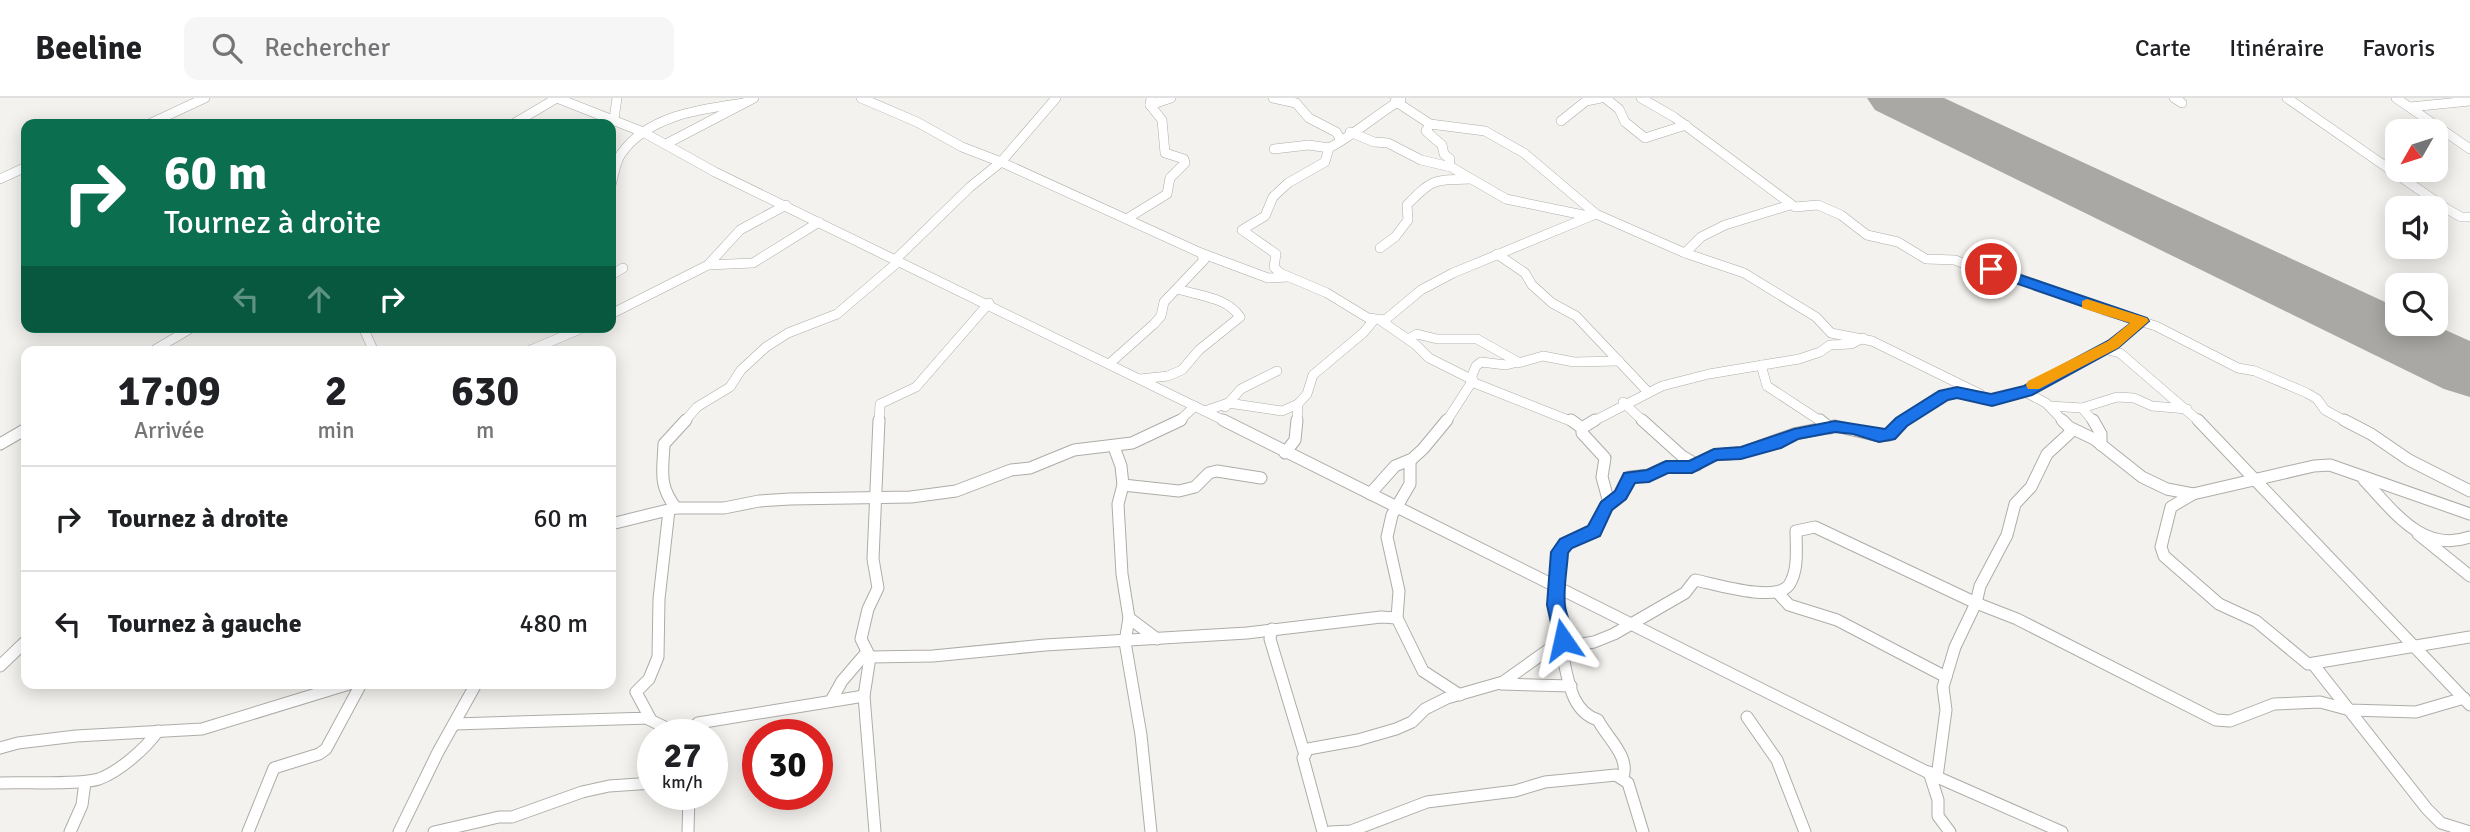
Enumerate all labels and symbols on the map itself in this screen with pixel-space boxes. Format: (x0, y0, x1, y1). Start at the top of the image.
north arrow (2385, 119, 2448, 182)
pin (1961, 239, 2021, 299)
position arrow (1526, 603, 1600, 677)
speed limit sign: 30 (742, 719, 833, 810)

